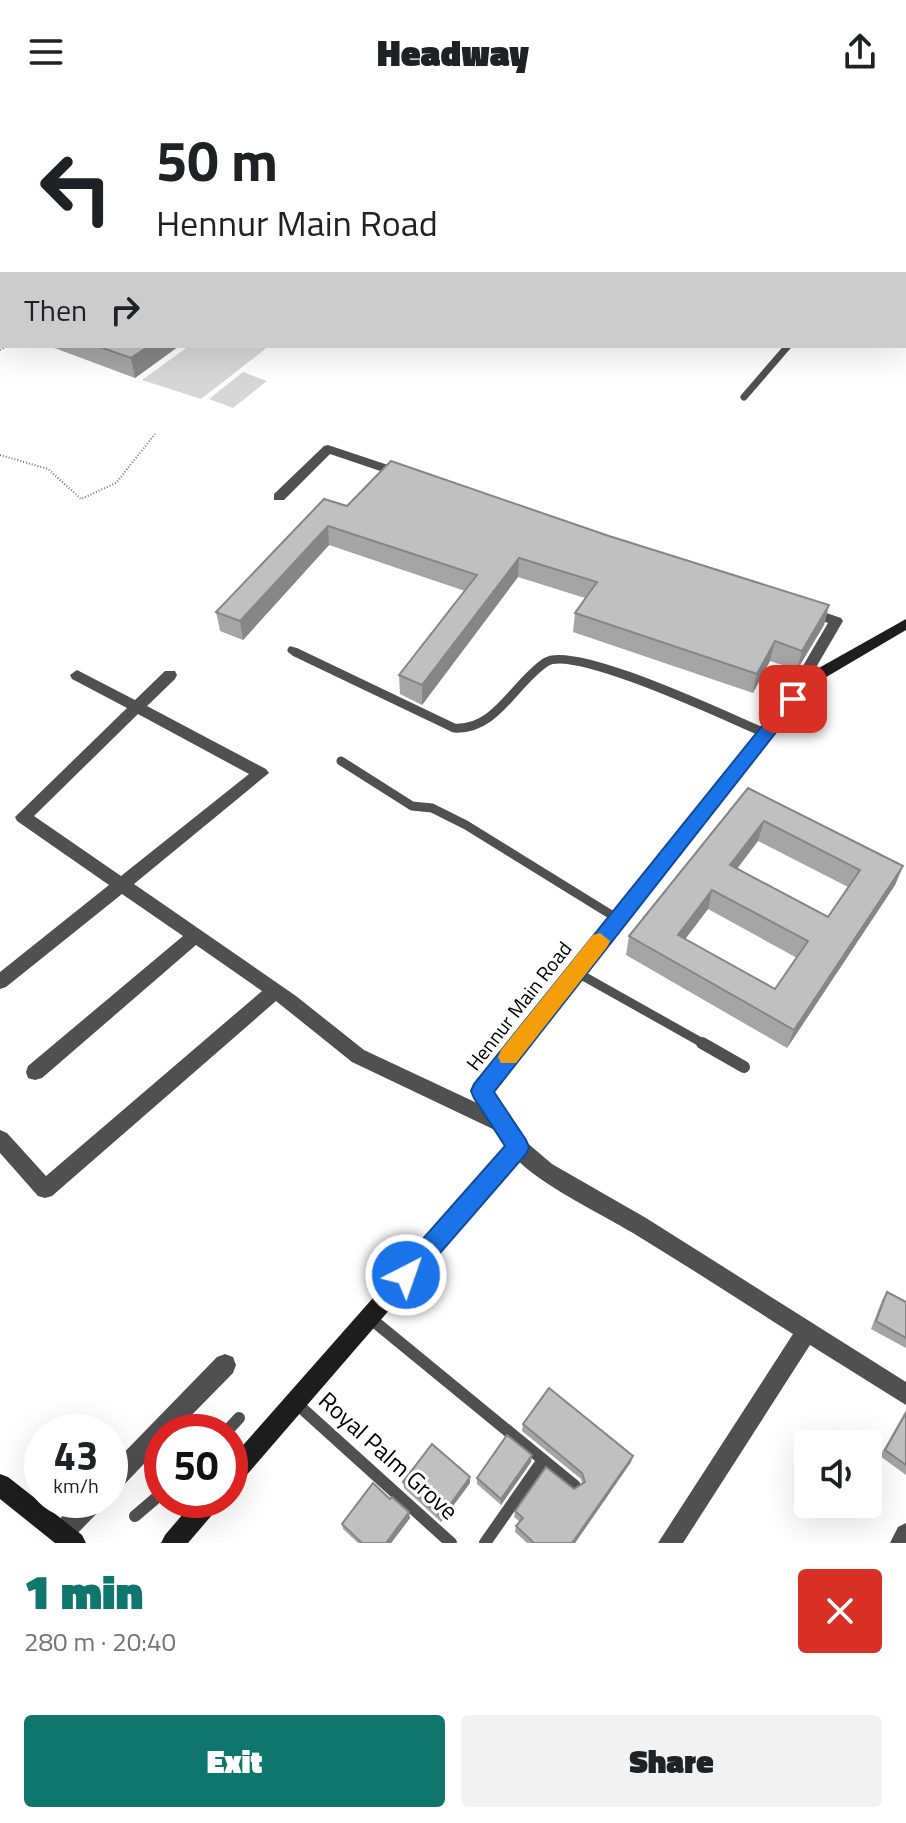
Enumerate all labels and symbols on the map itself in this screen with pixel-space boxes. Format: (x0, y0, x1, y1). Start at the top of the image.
pin (759, 665, 827, 733)
street label: Hennur Main Road (458, 934, 579, 1077)
position arrow (364, 1233, 448, 1317)
street label: Royal Palm Grove (311, 1383, 466, 1528)
speed limit sign: 50 (144, 1414, 248, 1518)

